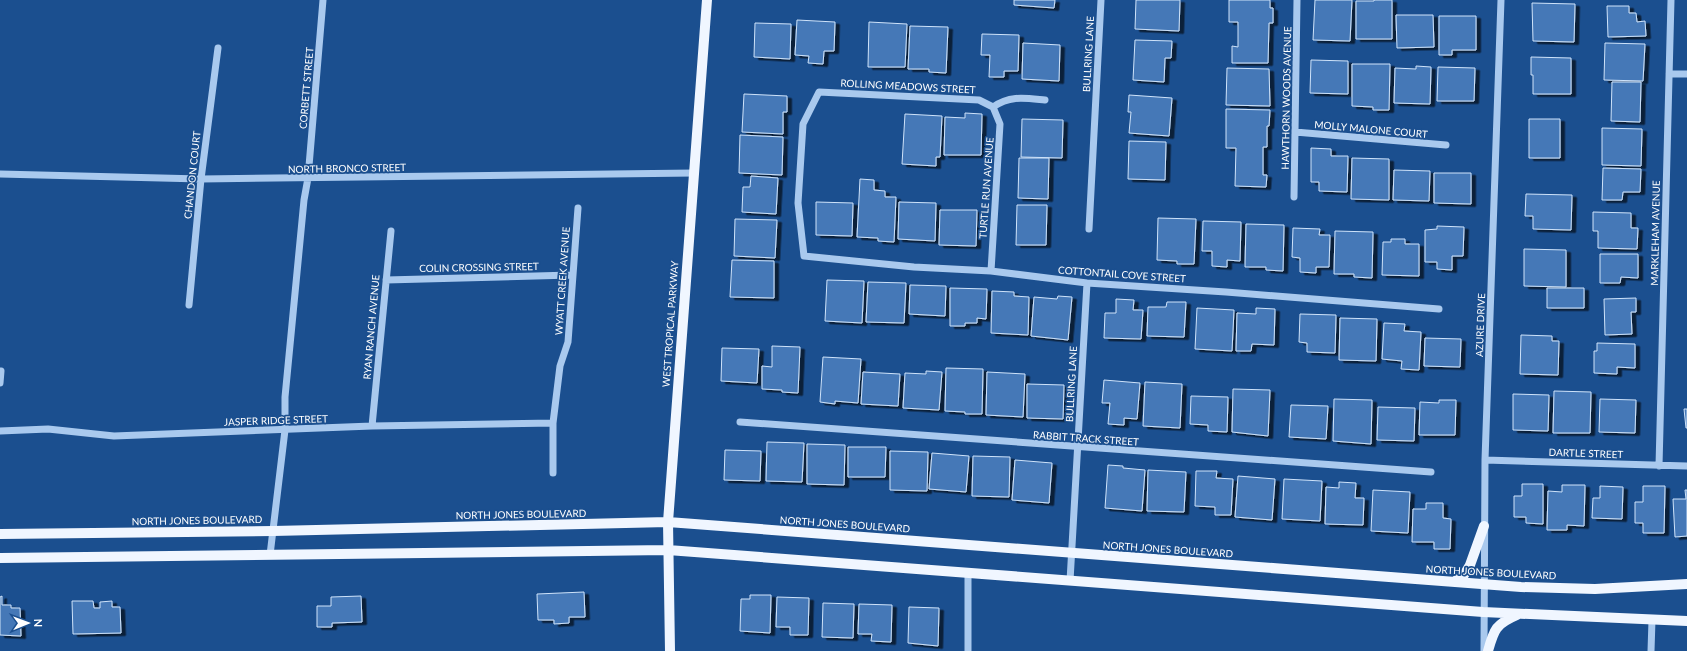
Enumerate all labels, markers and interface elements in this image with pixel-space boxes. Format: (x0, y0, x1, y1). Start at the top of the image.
street label: BULLRING LANE (1080, 16, 1096, 92)
street label: HAWTHORN WOODS AVENUE (1279, 26, 1293, 170)
street label: CORBETT STREET (296, 46, 316, 129)
street label: ROLLING MEADOWS STREET (840, 76, 976, 96)
street label: MOLLY MALONE COURT (1314, 118, 1428, 140)
street label: CHANDON COURT (181, 130, 203, 220)
street label: TURTLE RUN AVENUE (976, 137, 996, 239)
street label: NORTH BRONCO STREET (288, 161, 406, 175)
street label: MARKLEHAM AVENUE (1648, 180, 1662, 286)
street label: WYATT CREEK AVENUE (552, 226, 572, 336)
street label: COLIN CROSSING STREET (419, 260, 539, 274)
street label: WEST TROPICAL PARKWAY (660, 260, 680, 388)
street label: COTTONTAIL COVE STREET (1058, 264, 1186, 284)
street label: RYAN RANCH AVENUE (360, 274, 382, 380)
street label: AZURE DRIVE (1473, 293, 1487, 357)
street label: BULLRING LANE (1063, 346, 1079, 422)
street label: JASPER RIDGE STREET (224, 412, 328, 428)
street label: RABBIT TRACK STREET (1033, 428, 1140, 448)
street label: DARTLE STREET (1548, 446, 1624, 460)
street label: NORTH JONES BOULEVARD (456, 507, 587, 521)
street label: NORTH JONES BOULEVARD (132, 513, 263, 527)
street label: NORTH JONES BOULEVARD (779, 513, 911, 535)
street label: NORTH JONES BOULEVARD (1102, 538, 1234, 560)
street label: NORTH JONES BOULEVARD (1425, 563, 1557, 581)
north arrow (8, 603, 48, 643)
text: N (32, 618, 45, 627)

